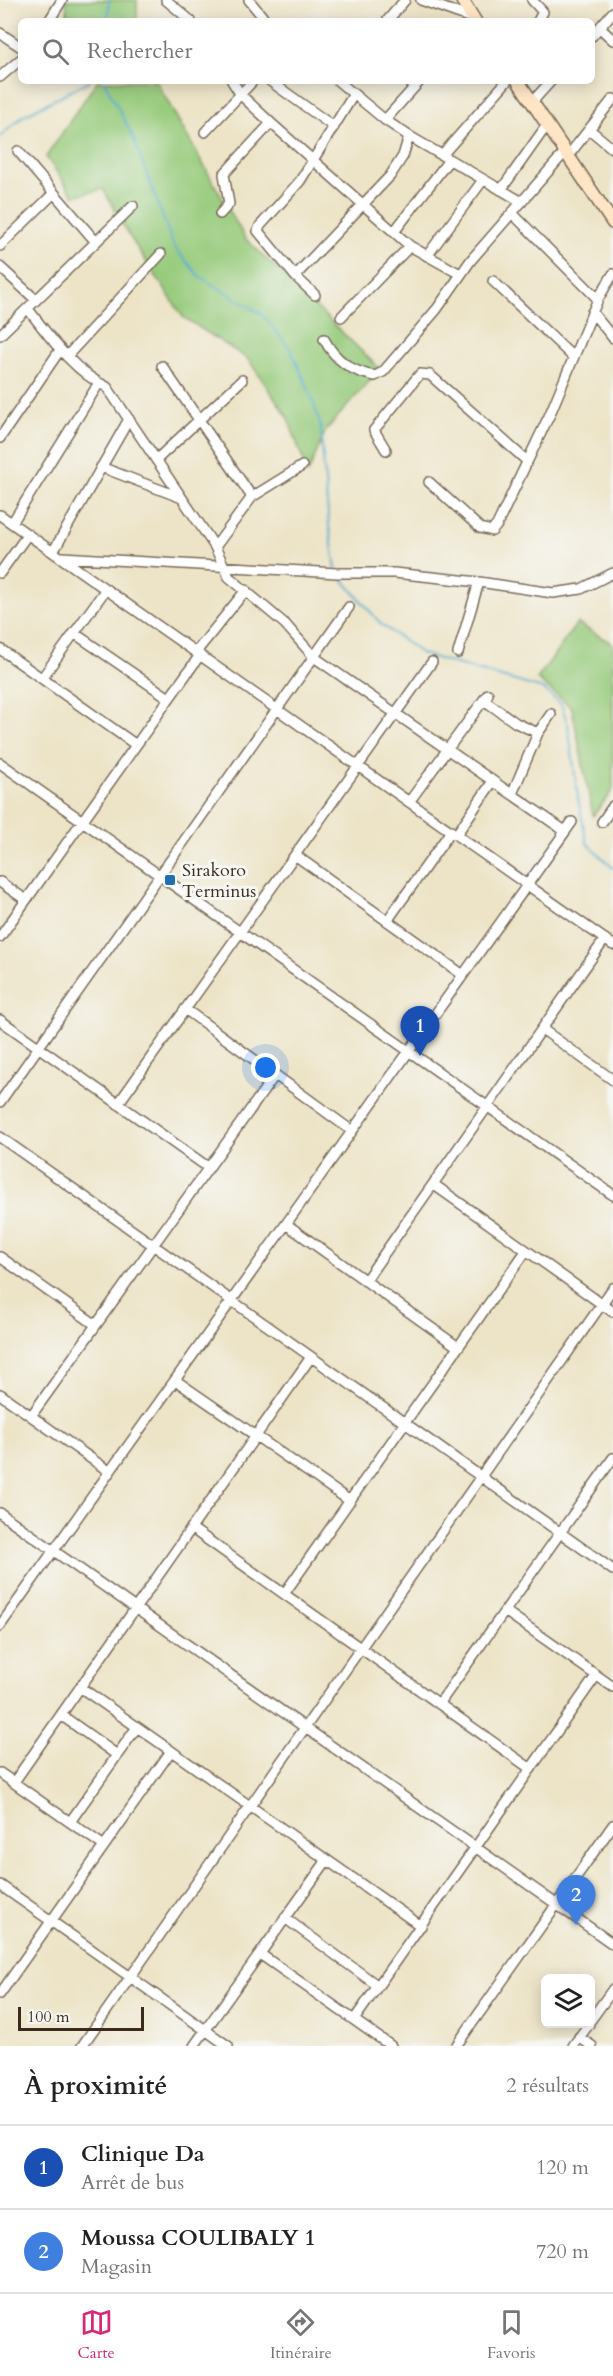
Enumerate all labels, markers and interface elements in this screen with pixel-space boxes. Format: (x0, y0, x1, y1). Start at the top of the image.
search box (18, 18, 595, 84)
icon: search (39, 35, 72, 68)
text: Rechercher (87, 36, 192, 66)
place label: Sirakoro Terminus (182, 858, 256, 904)
marker: Sirakoro Terminus (163, 873, 177, 887)
pin: 1 (400, 1006, 440, 1056)
your location (251, 1053, 280, 1082)
pin: 2 (556, 1876, 596, 1925)
map controls (541, 1974, 595, 2028)
button: layers (541, 1974, 595, 2028)
scale bar (18, 2004, 144, 2032)
text: 100 m (27, 2006, 69, 2028)
text: À proximité (24, 2068, 167, 2103)
text: 2 résultats (506, 2072, 589, 2099)
text: Clinique Da (81, 2139, 205, 2169)
text: 1 (38, 2154, 49, 2181)
text: 120 m (536, 2154, 589, 2181)
text: Arrêt de bus (81, 2169, 184, 2196)
text: Moussa COULIBALY 1 (81, 2223, 316, 2253)
text: 2 (38, 2238, 49, 2265)
text: 720 m (536, 2238, 589, 2265)
text: Magasin (81, 2253, 152, 2280)
tab: Carte (78, 2306, 115, 2364)
tab: Itinéraire (270, 2306, 332, 2364)
tab: Favoris (487, 2306, 535, 2364)

